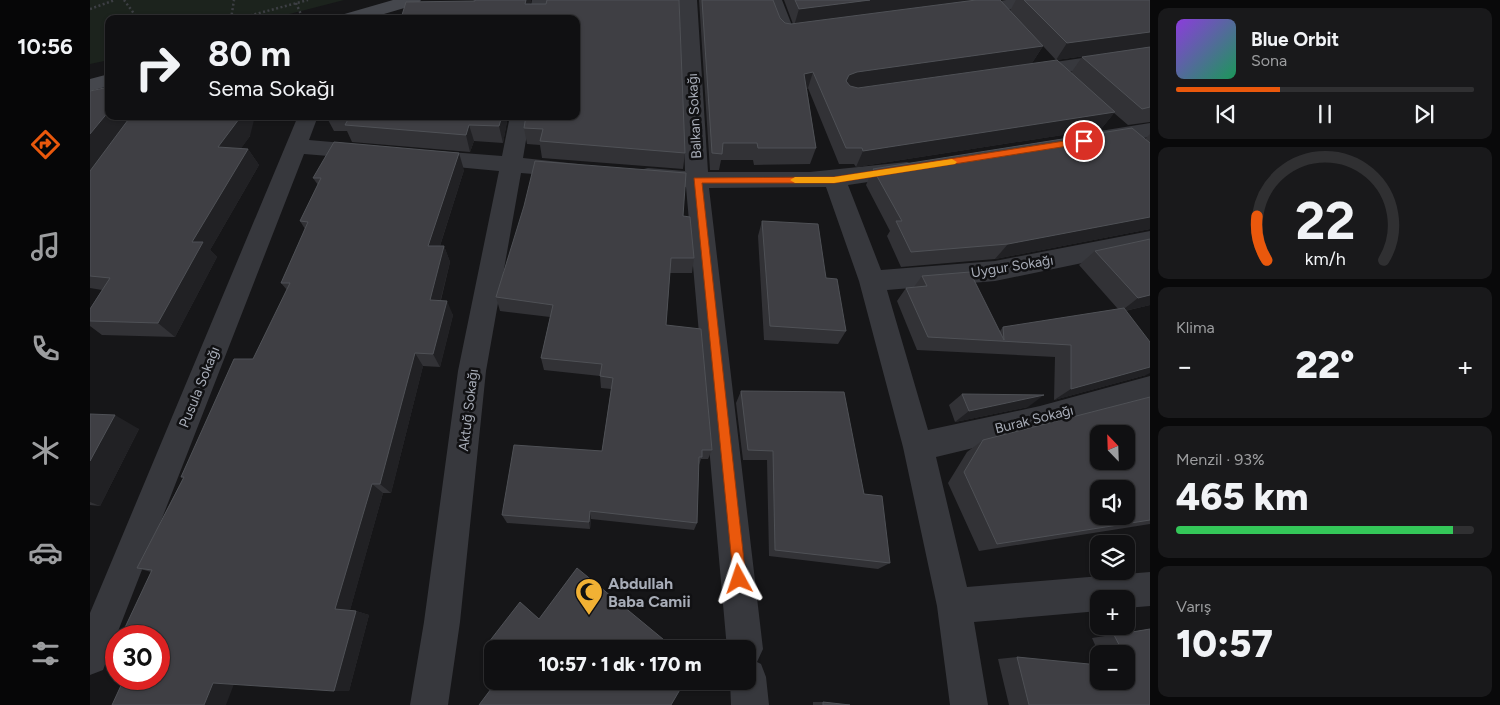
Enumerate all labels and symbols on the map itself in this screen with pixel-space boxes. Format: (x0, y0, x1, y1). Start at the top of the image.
street label: Balkan Sokağı (684, 73, 705, 159)
pin (1063, 120, 1105, 162)
street label: Uygur Sokağı (970, 252, 1055, 281)
street label: Pusula Sokağı (176, 344, 223, 430)
street label: Aktuğ Sokağı (455, 368, 482, 452)
street label: Burak Sokağı (993, 402, 1075, 437)
north arrow (1090, 425, 1135, 470)
position arrow (712, 552, 764, 604)
place label: Abdullah Baba Camii (608, 574, 691, 611)
mosque icon: Abdullah Baba Camii (574, 577, 604, 616)
speed limit sign: 30 (105, 625, 170, 690)

